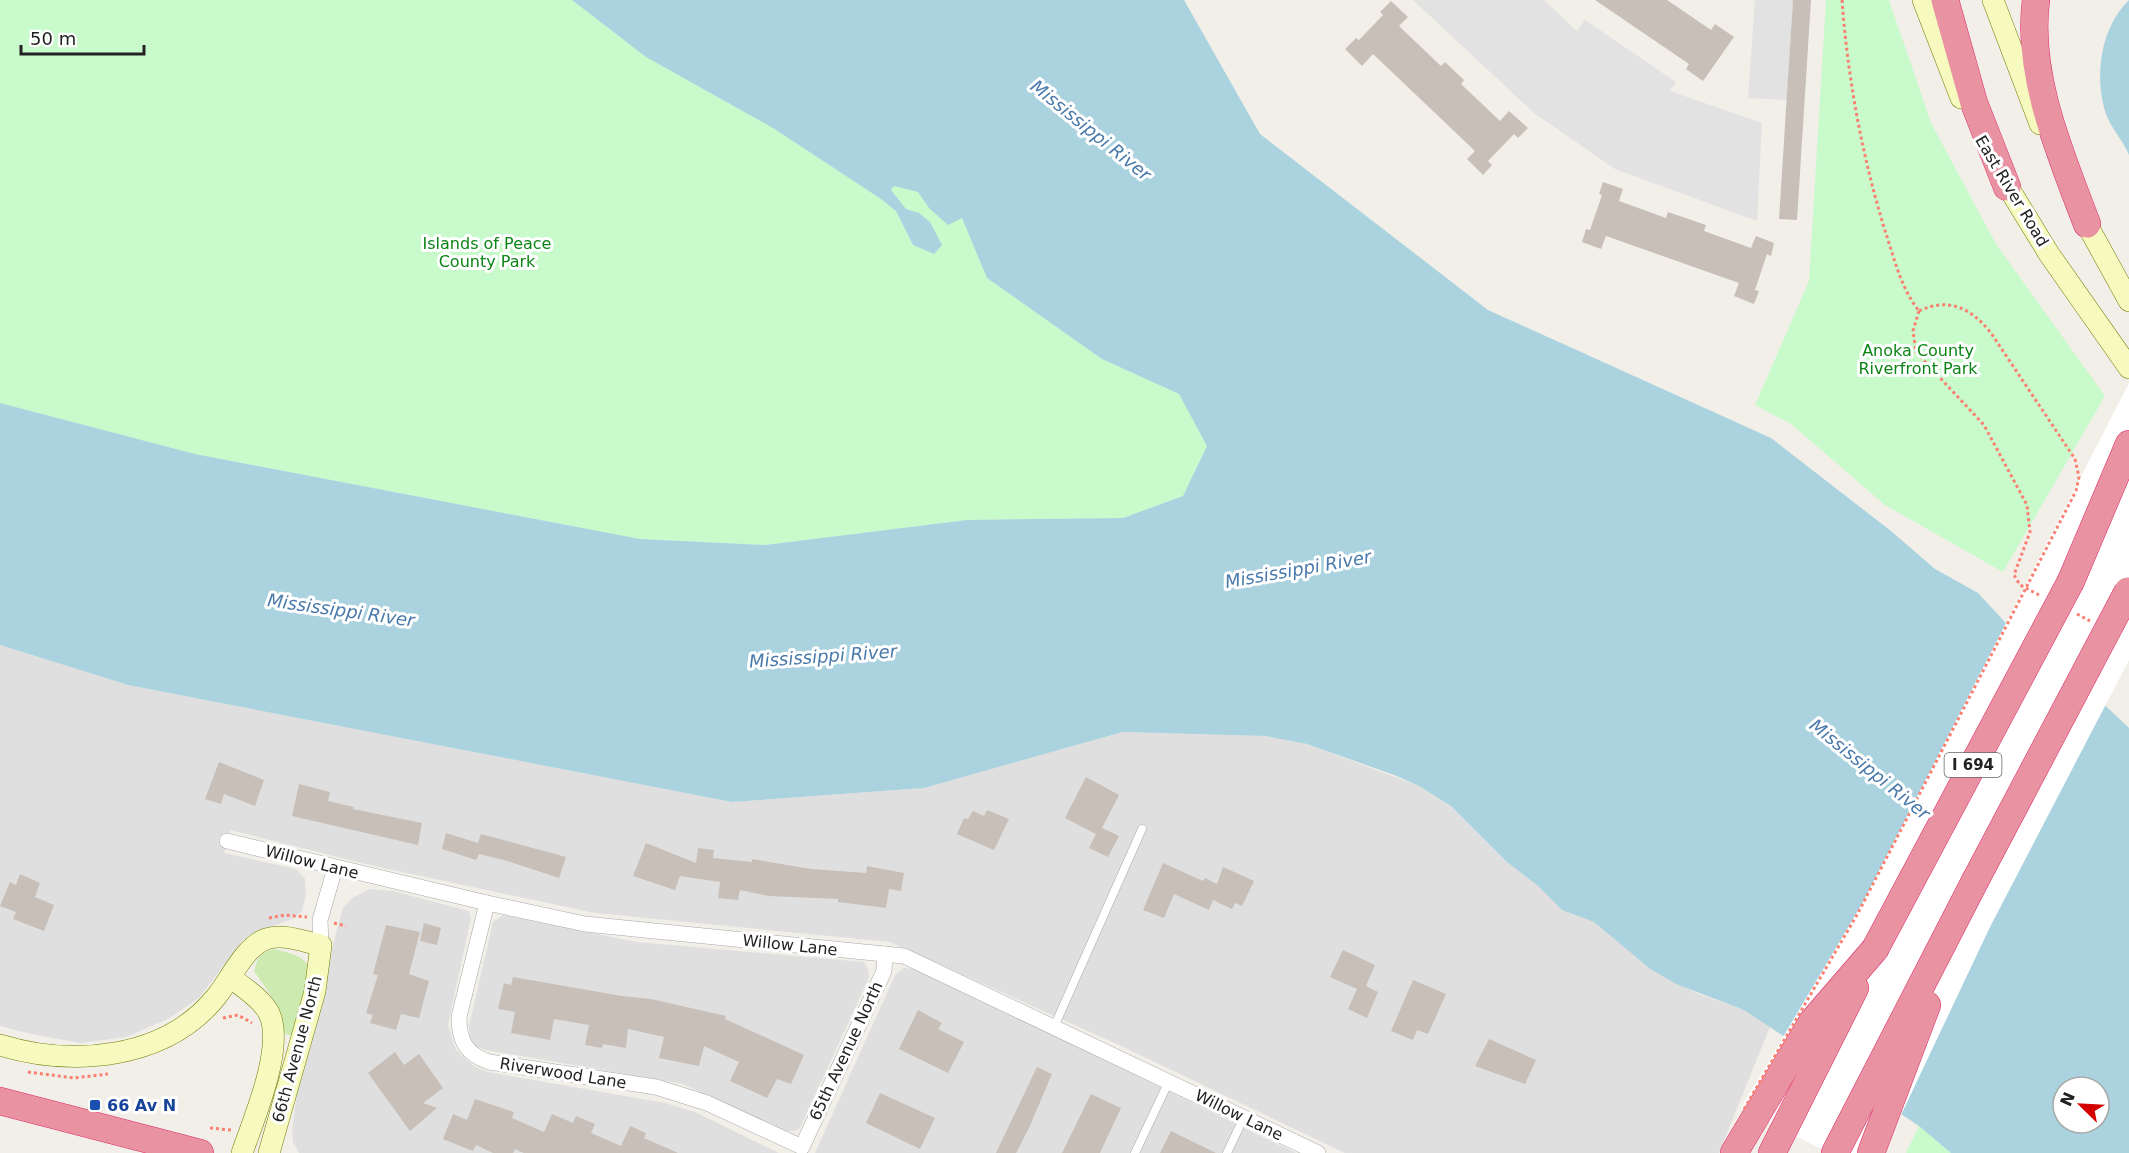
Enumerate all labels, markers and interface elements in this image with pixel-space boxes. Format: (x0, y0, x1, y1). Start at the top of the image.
scale bar (21, 18, 144, 56)
text: 50 m (30, 28, 76, 49)
water label: Mississippi River (1027, 75, 1156, 186)
street label: East River Road (1971, 132, 2053, 250)
park label: Islands of Peace County Park (423, 234, 551, 271)
park label: Anoka County Riverfront Park (1858, 341, 1978, 378)
water label: Mississippi River (1223, 546, 1374, 592)
water label: Mississippi River (266, 589, 417, 631)
water label: Mississippi River (748, 640, 899, 672)
water label: Mississippi River (1806, 714, 1935, 825)
road number: I 694 (1944, 753, 2002, 777)
street label: Willow Lane (263, 841, 361, 883)
street label: Willow Lane (742, 931, 838, 959)
street label: 66th Avenue North (268, 974, 326, 1124)
street label: 65th Avenue North (805, 978, 887, 1124)
street label: Riverwood Lane (498, 1054, 628, 1092)
north arrow (2051, 1075, 2111, 1135)
street label: Willow Lane (1192, 1086, 1286, 1144)
text: N (2056, 1089, 2079, 1109)
place label: 66 Av N (107, 1096, 176, 1115)
marker: 66 Av N (88, 1098, 102, 1112)

